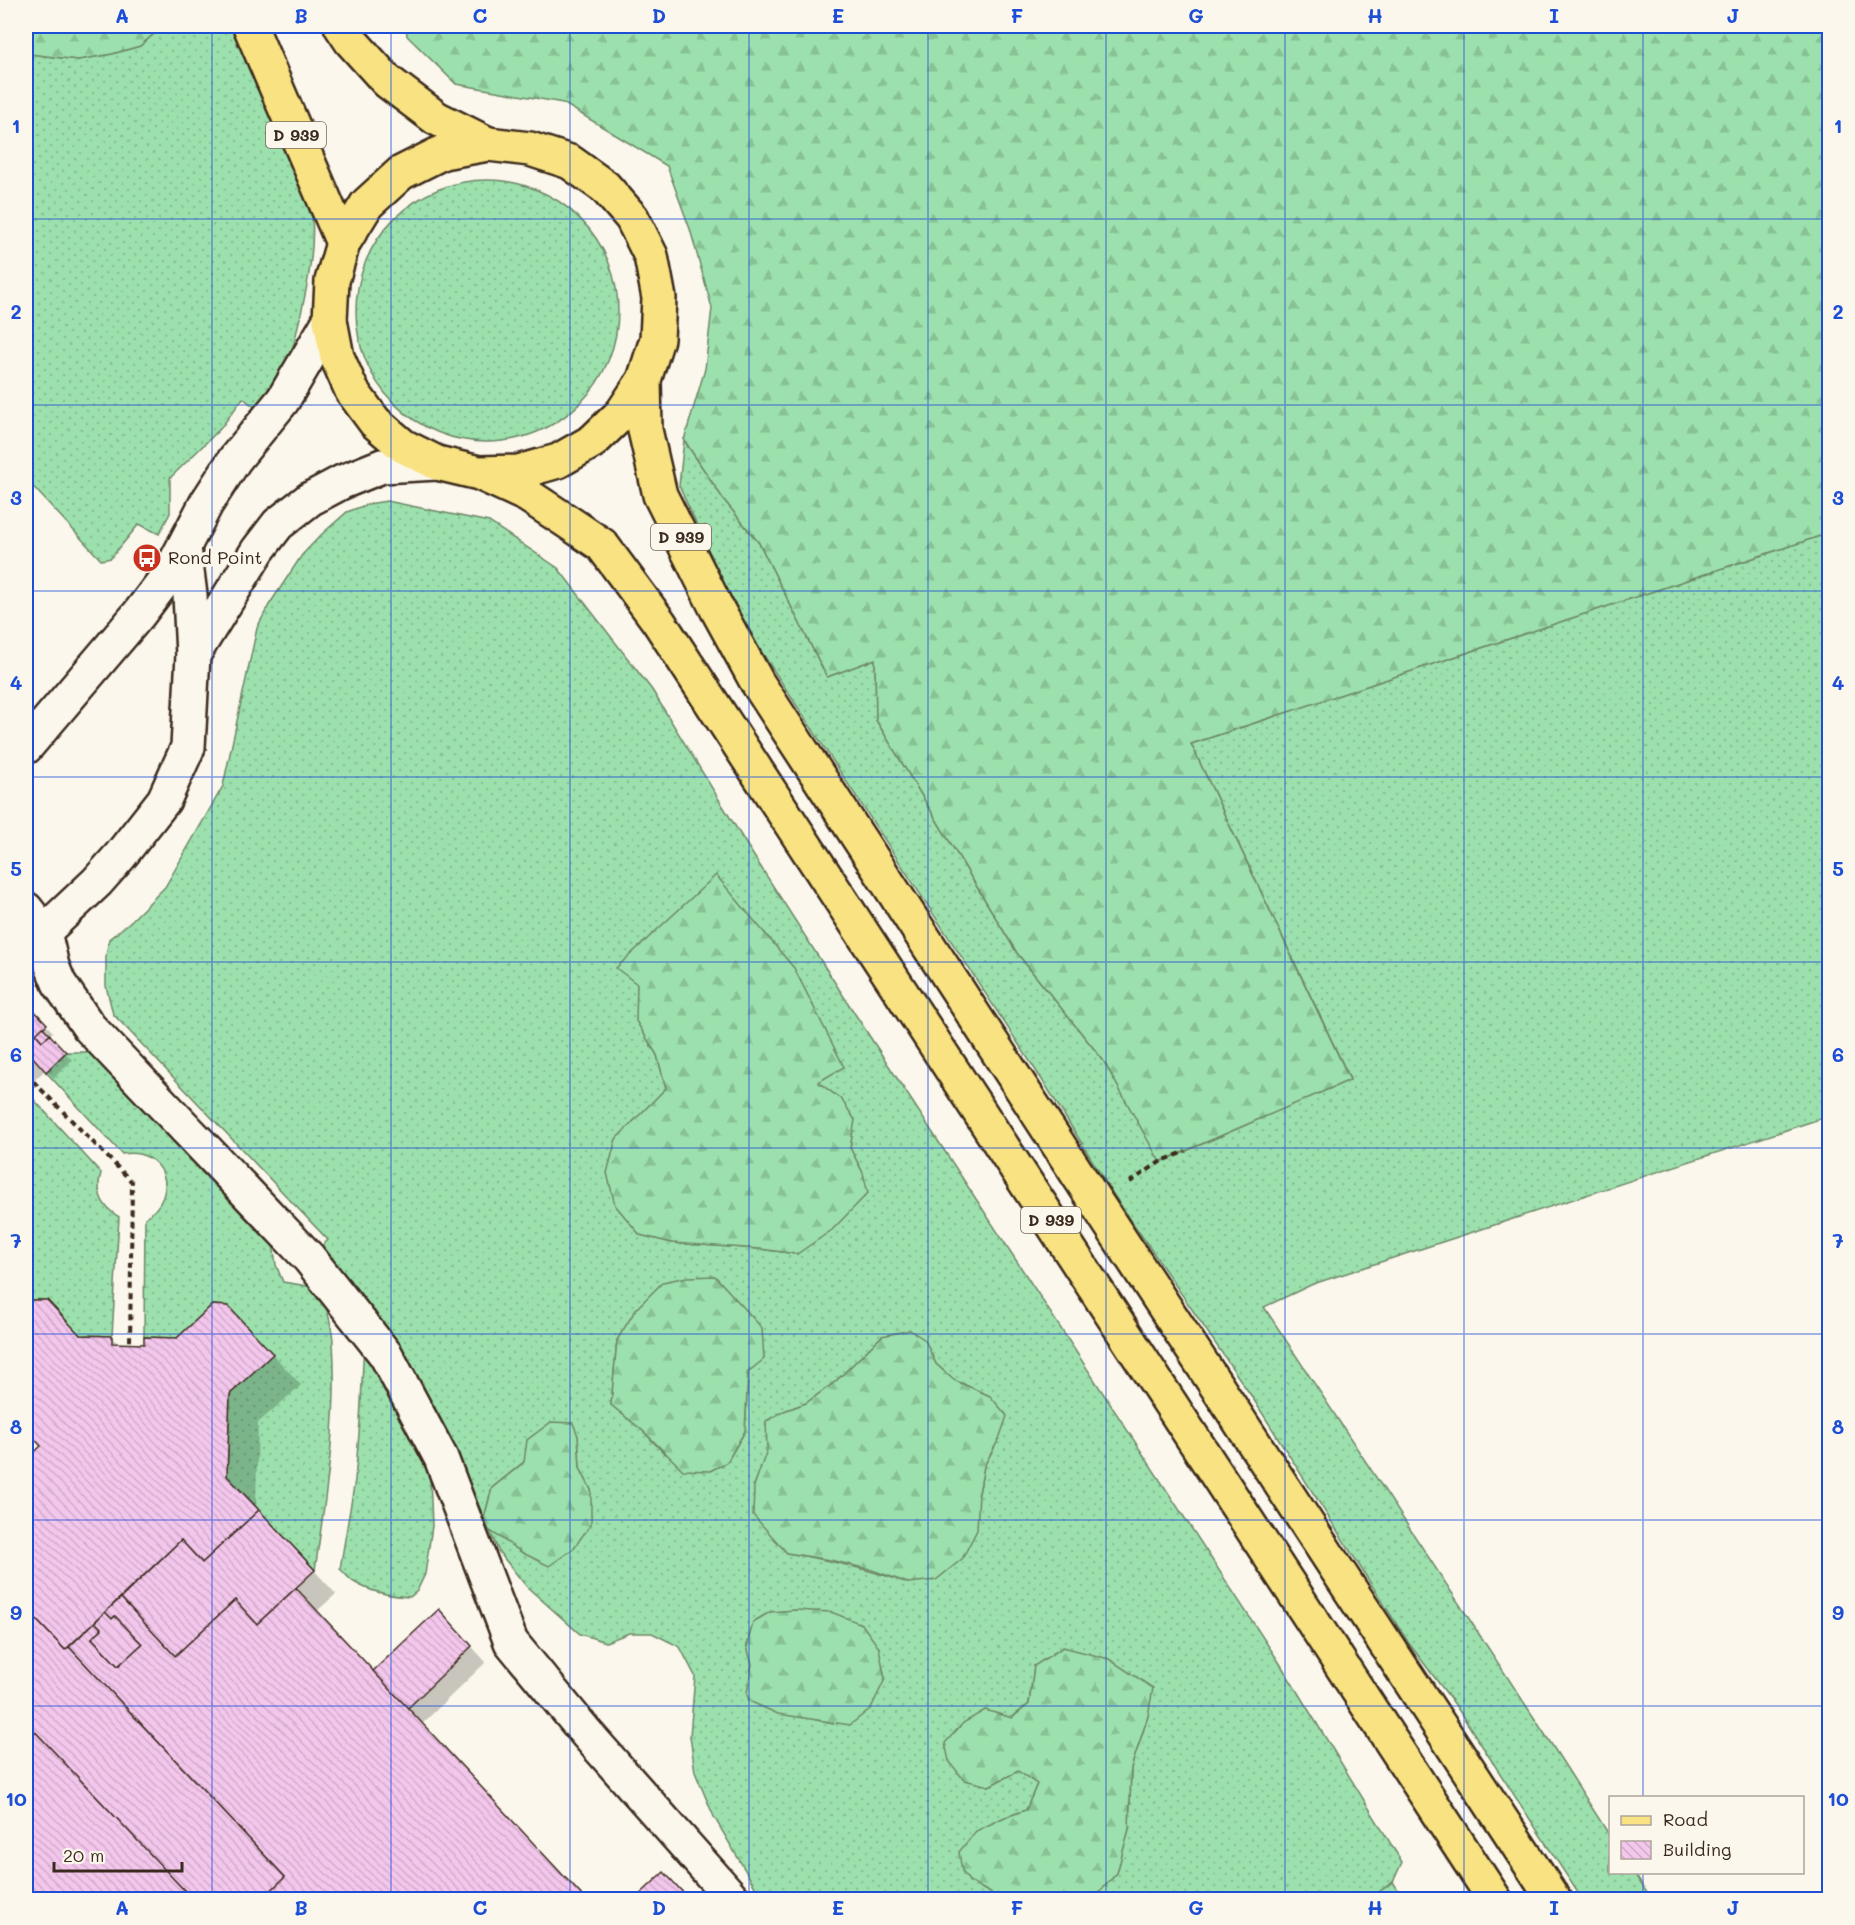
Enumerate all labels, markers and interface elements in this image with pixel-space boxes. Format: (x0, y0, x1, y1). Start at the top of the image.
text: A (115, 2, 129, 28)
text: B (294, 2, 308, 28)
text: C (473, 2, 488, 28)
text: D (652, 2, 666, 28)
text: E (832, 2, 844, 28)
text: F (1011, 2, 1024, 28)
text: G (1188, 2, 1204, 28)
text: H (1367, 2, 1383, 28)
text: I (1549, 2, 1559, 28)
text: J (1726, 2, 1740, 28)
text: 1 (12, 112, 20, 138)
text: 1 (1834, 112, 1842, 138)
road number: D 939 (266, 122, 326, 148)
text: 2 (10, 298, 22, 324)
text: 2 (1832, 298, 1844, 324)
text: 3 (10, 484, 22, 510)
text: 3 (1832, 484, 1844, 510)
road number: D 939 (651, 524, 711, 550)
bus stop icon: Rond Point (131, 542, 163, 574)
place label: Rond Point (168, 545, 262, 569)
text: 4 (10, 669, 23, 695)
text: 4 (1832, 669, 1845, 695)
text: 5 (10, 855, 22, 881)
text: 5 (1832, 855, 1844, 881)
text: 6 (10, 1041, 22, 1067)
text: 6 (1832, 1041, 1844, 1067)
road number: D 939 (1021, 1207, 1081, 1233)
text: 7 (10, 1227, 22, 1253)
text: 7 (1832, 1227, 1844, 1253)
text: 8 (10, 1413, 22, 1439)
text: 8 (1832, 1413, 1844, 1439)
text: 9 (10, 1599, 22, 1625)
text: 9 (1832, 1599, 1844, 1625)
text: 10 (5, 1785, 27, 1811)
text: 10 (1827, 1785, 1849, 1811)
legend (1609, 1796, 1804, 1874)
text: Road (1663, 1807, 1708, 1831)
scale bar (54, 1835, 182, 1873)
text: Building (1663, 1837, 1731, 1861)
text: 20 m (63, 1843, 104, 1867)
text: A (115, 1894, 129, 1920)
text: B (294, 1894, 308, 1920)
text: C (473, 1894, 488, 1920)
text: D (652, 1894, 666, 1920)
text: E (832, 1894, 844, 1920)
text: F (1011, 1894, 1024, 1920)
text: G (1188, 1894, 1204, 1920)
text: H (1367, 1894, 1383, 1920)
text: I (1549, 1894, 1559, 1920)
text: J (1726, 1894, 1740, 1920)

